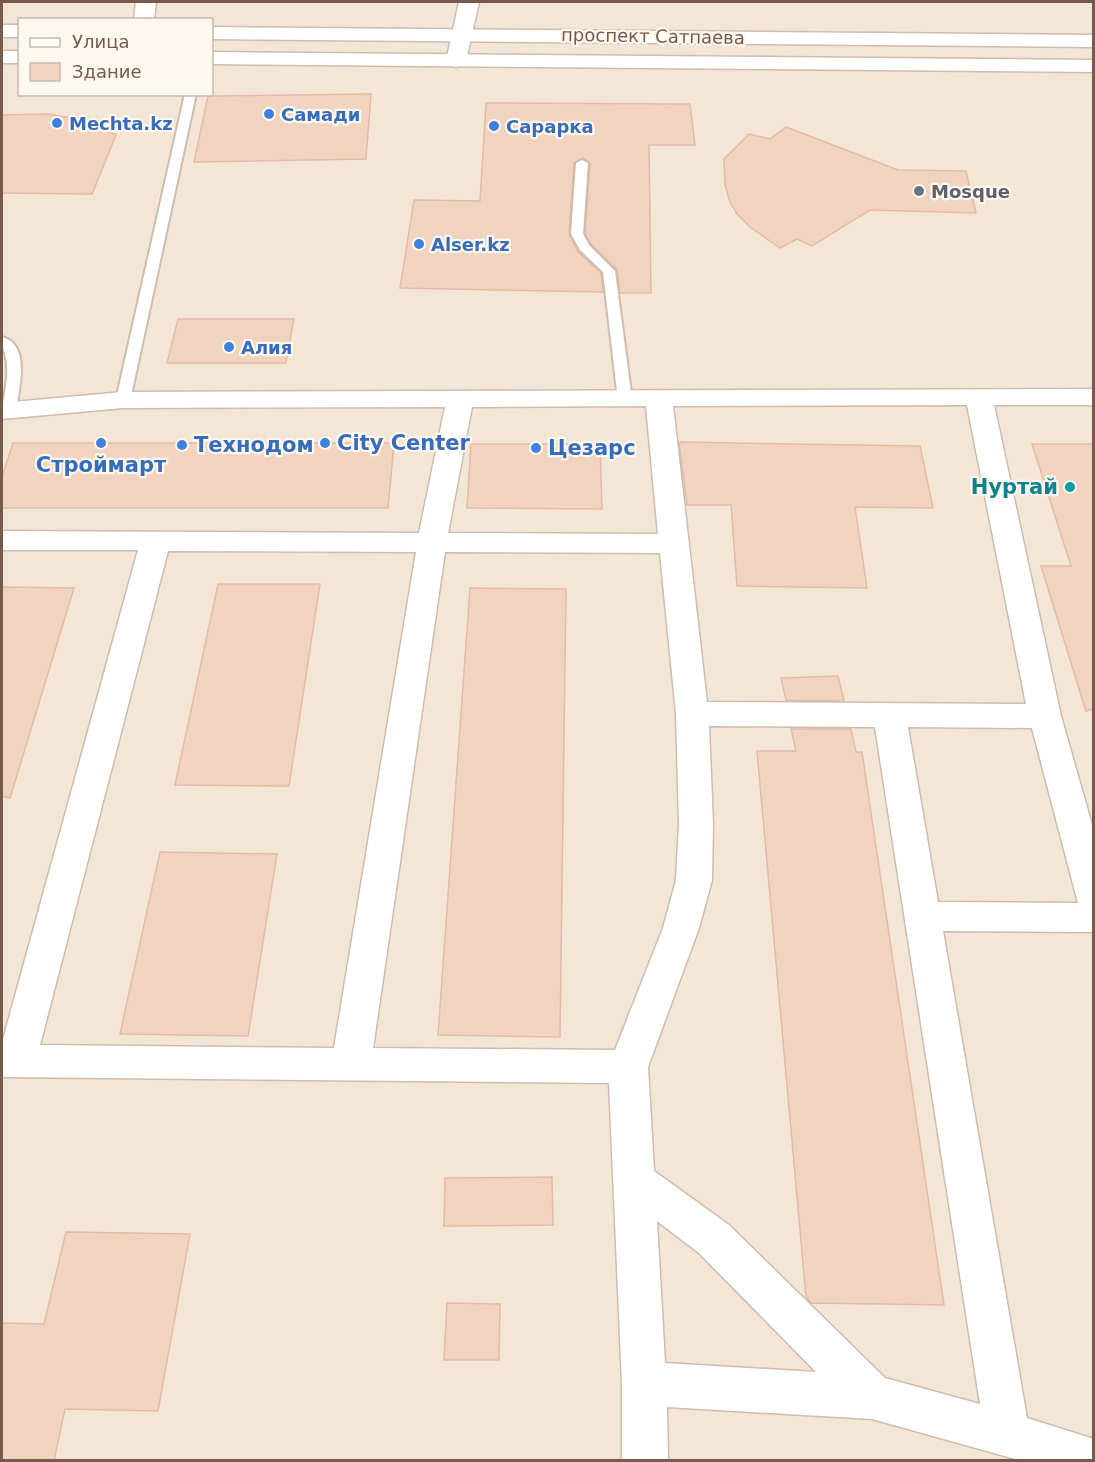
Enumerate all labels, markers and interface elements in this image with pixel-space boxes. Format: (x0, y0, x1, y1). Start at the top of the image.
legend (18, 18, 213, 96)
street label: проспект Сатпаева (561, 24, 745, 48)
text: Улица (72, 31, 129, 52)
text: Здание (72, 61, 142, 82)
place label: Самади (281, 104, 360, 125)
marker: Самади (262, 107, 276, 121)
place label: Mechta.kz (69, 113, 173, 134)
marker: Mechta.kz (50, 116, 64, 130)
place label: Сарарка (506, 116, 594, 137)
marker: Сарарка (487, 119, 501, 133)
place label: Mosque (931, 181, 1010, 202)
marker: Mosque (912, 184, 926, 198)
place label: Alser.kz (431, 234, 510, 255)
marker: Alser.kz (412, 237, 426, 251)
place label: Алия (241, 337, 292, 358)
marker: Алия (222, 340, 236, 354)
place label: City Center (337, 431, 471, 455)
place label: Технодом (194, 433, 314, 457)
marker: Строймарт (94, 436, 108, 450)
marker: City Center (318, 436, 332, 450)
place label: Цезарс (548, 436, 636, 460)
marker: Технодом (175, 438, 189, 452)
marker: Цезарс (529, 441, 543, 455)
place label: Строймарт (36, 453, 167, 477)
place label: Нуртай (971, 475, 1058, 499)
marker: Нуртай (1063, 480, 1077, 494)

